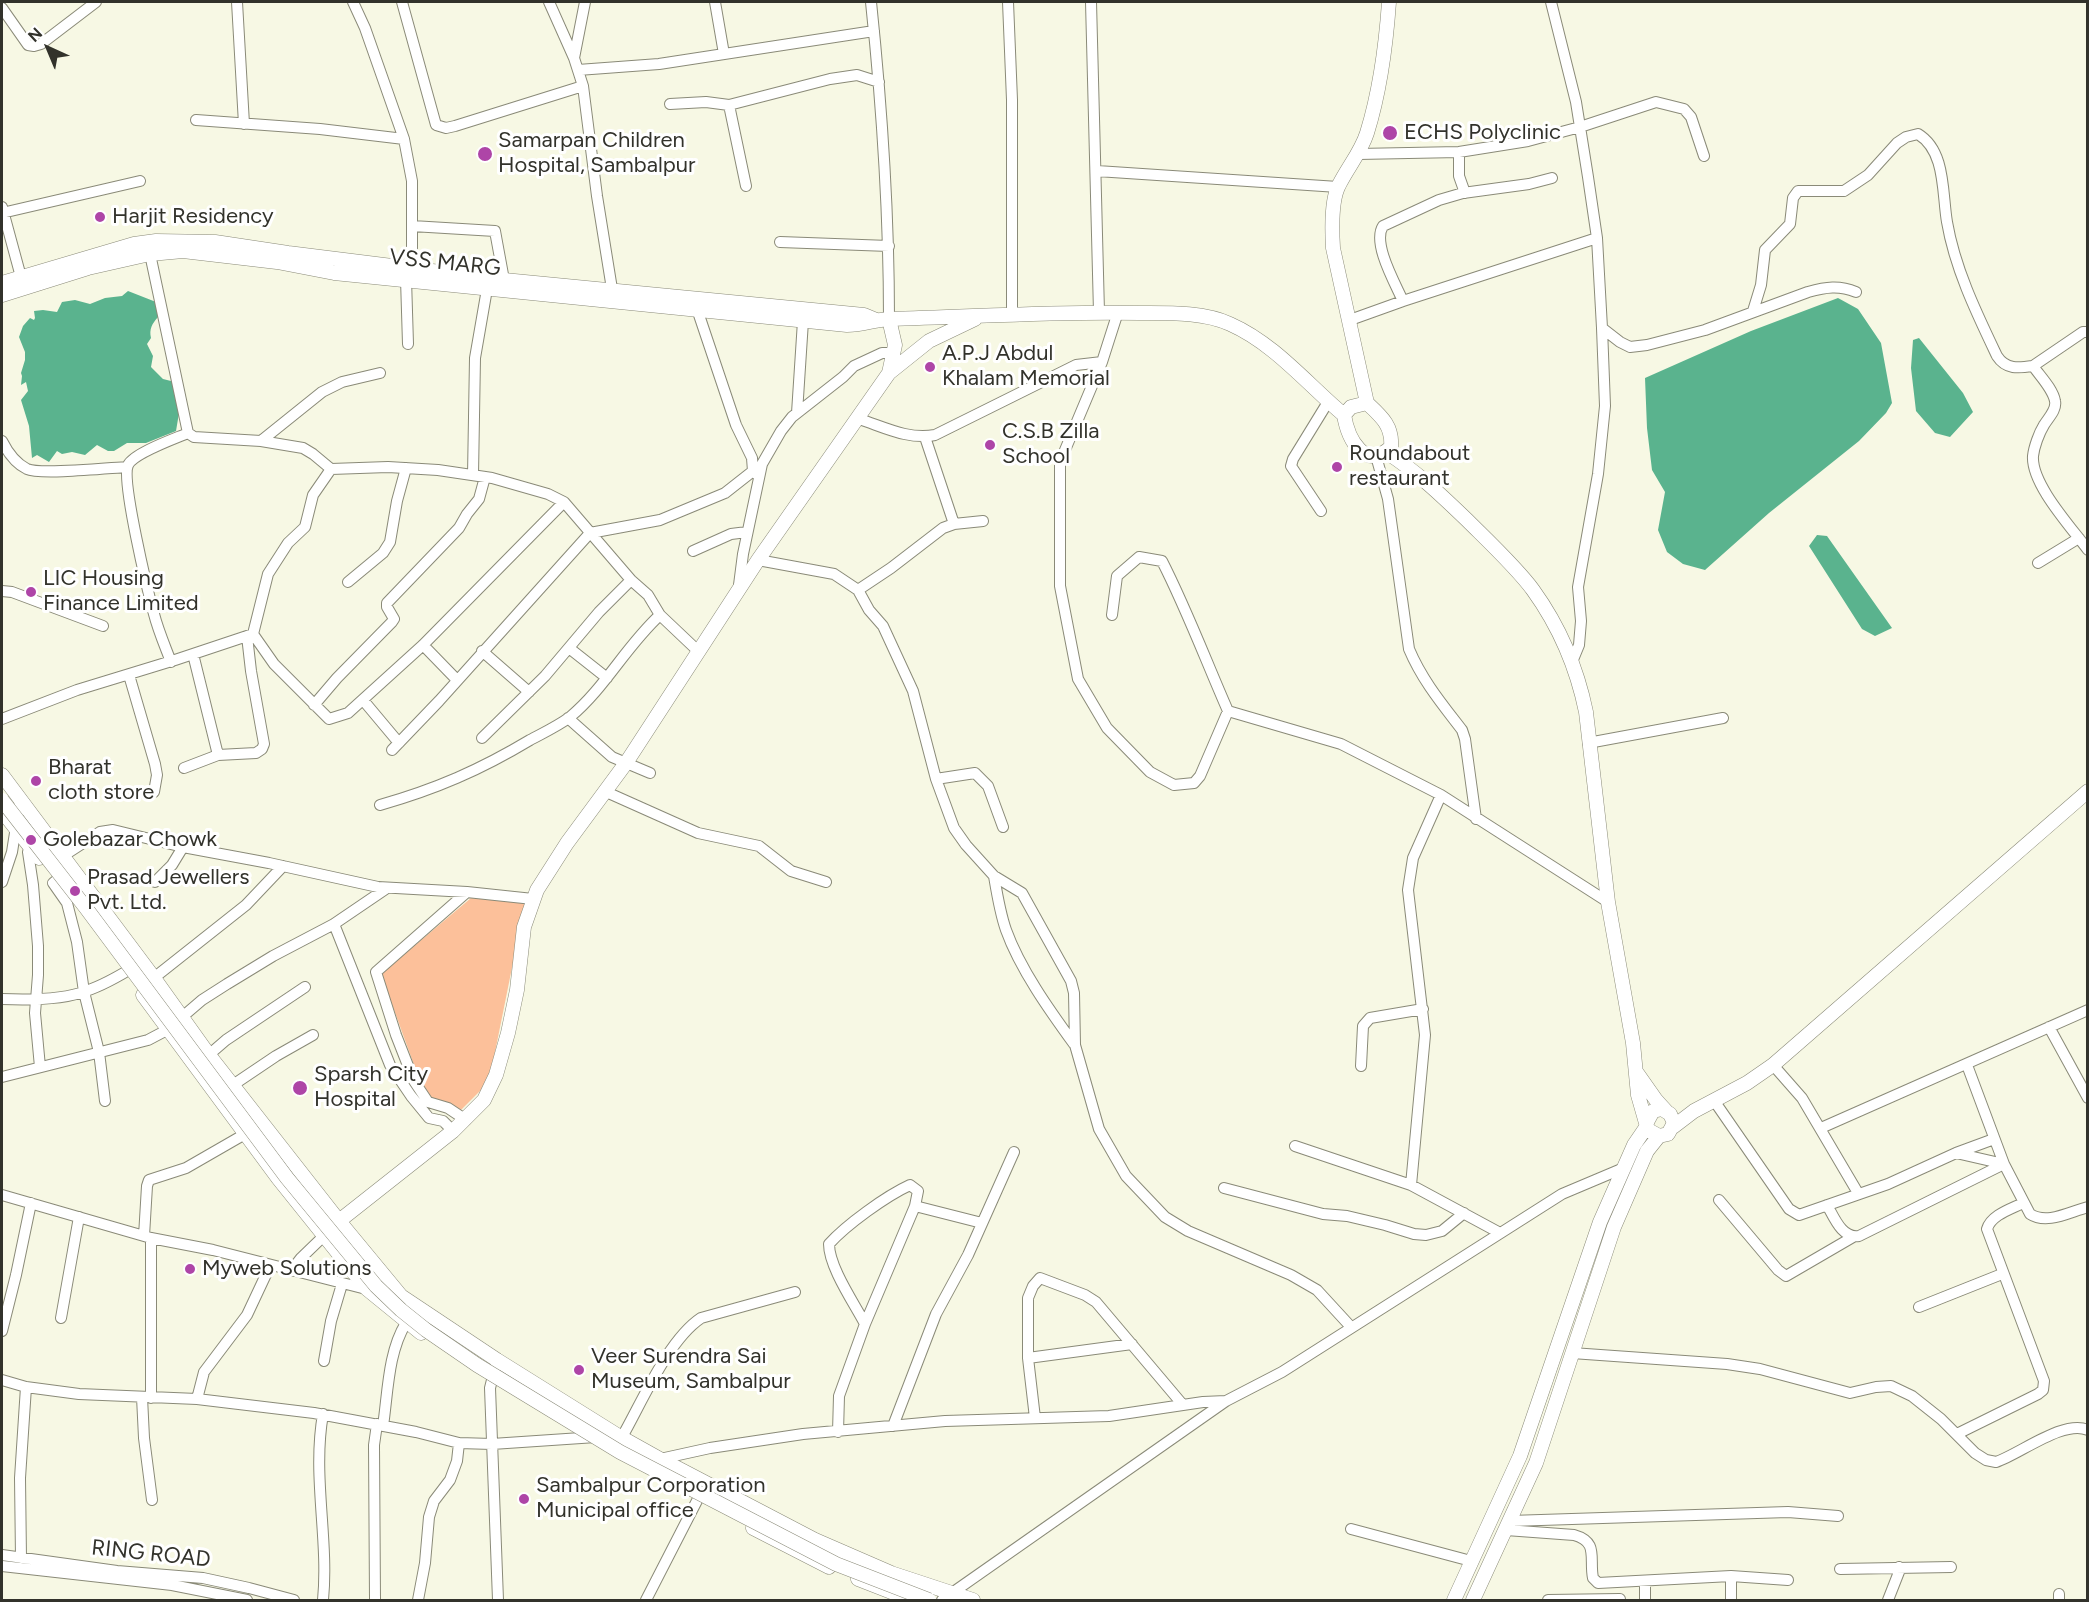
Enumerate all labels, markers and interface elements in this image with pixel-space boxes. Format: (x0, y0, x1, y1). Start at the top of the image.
north arrow (18, 18, 78, 78)
text: N (24, 24, 46, 46)
place label: ECHS Polyclinic (1404, 120, 1561, 146)
marker: ECHS Polyclinic (1381, 124, 1399, 142)
place label: Samarpan Children Hospital, Sambalpur (498, 128, 695, 180)
marker: Samarpan Children Hospital, Sambalpur (476, 145, 494, 163)
place label: Harjit Residency (112, 204, 273, 230)
marker: Harjit Residency (93, 210, 107, 224)
street label: VSS MARG (388, 244, 502, 282)
place label: A.P.J Abdul Khalam Memorial (942, 341, 1110, 392)
marker: A.P.J Abdul Khalam Memorial (923, 360, 937, 374)
place label: C.S.B Zilla School (1002, 419, 1100, 470)
marker: C.S.B Zilla School (983, 438, 997, 452)
place label: Roundabout restaurant (1349, 441, 1470, 493)
marker: Roundabout restaurant (1330, 460, 1344, 474)
place label: LIC Housing Finance Limited (43, 566, 199, 618)
marker: LIC Housing Finance Limited (24, 585, 38, 599)
place label: Bharat cloth store (48, 755, 154, 806)
marker: Bharat cloth store (29, 774, 43, 788)
place label: Golebazar Chowk (43, 827, 217, 853)
marker: Golebazar Chowk (24, 833, 38, 847)
place label: Prasad Jewellers Pvt. Ltd. (87, 865, 250, 916)
marker: Prasad Jewellers Pvt. Ltd. (68, 884, 82, 898)
place label: Sparsh City Hospital (314, 1062, 428, 1114)
marker: Sparsh City Hospital (291, 1079, 309, 1097)
place label: Myweb Solutions (202, 1256, 372, 1282)
marker: Myweb Solutions (183, 1262, 197, 1276)
place label: Veer Surendra Sai Museum, Sambalpur (591, 1344, 791, 1396)
marker: Veer Surendra Sai Museum, Sambalpur (572, 1363, 586, 1377)
place label: Sambalpur Corporation Municipal office (536, 1473, 765, 1524)
marker: Sambalpur Corporation Municipal office (517, 1492, 531, 1506)
street label: RING ROAD (90, 1535, 212, 1573)

